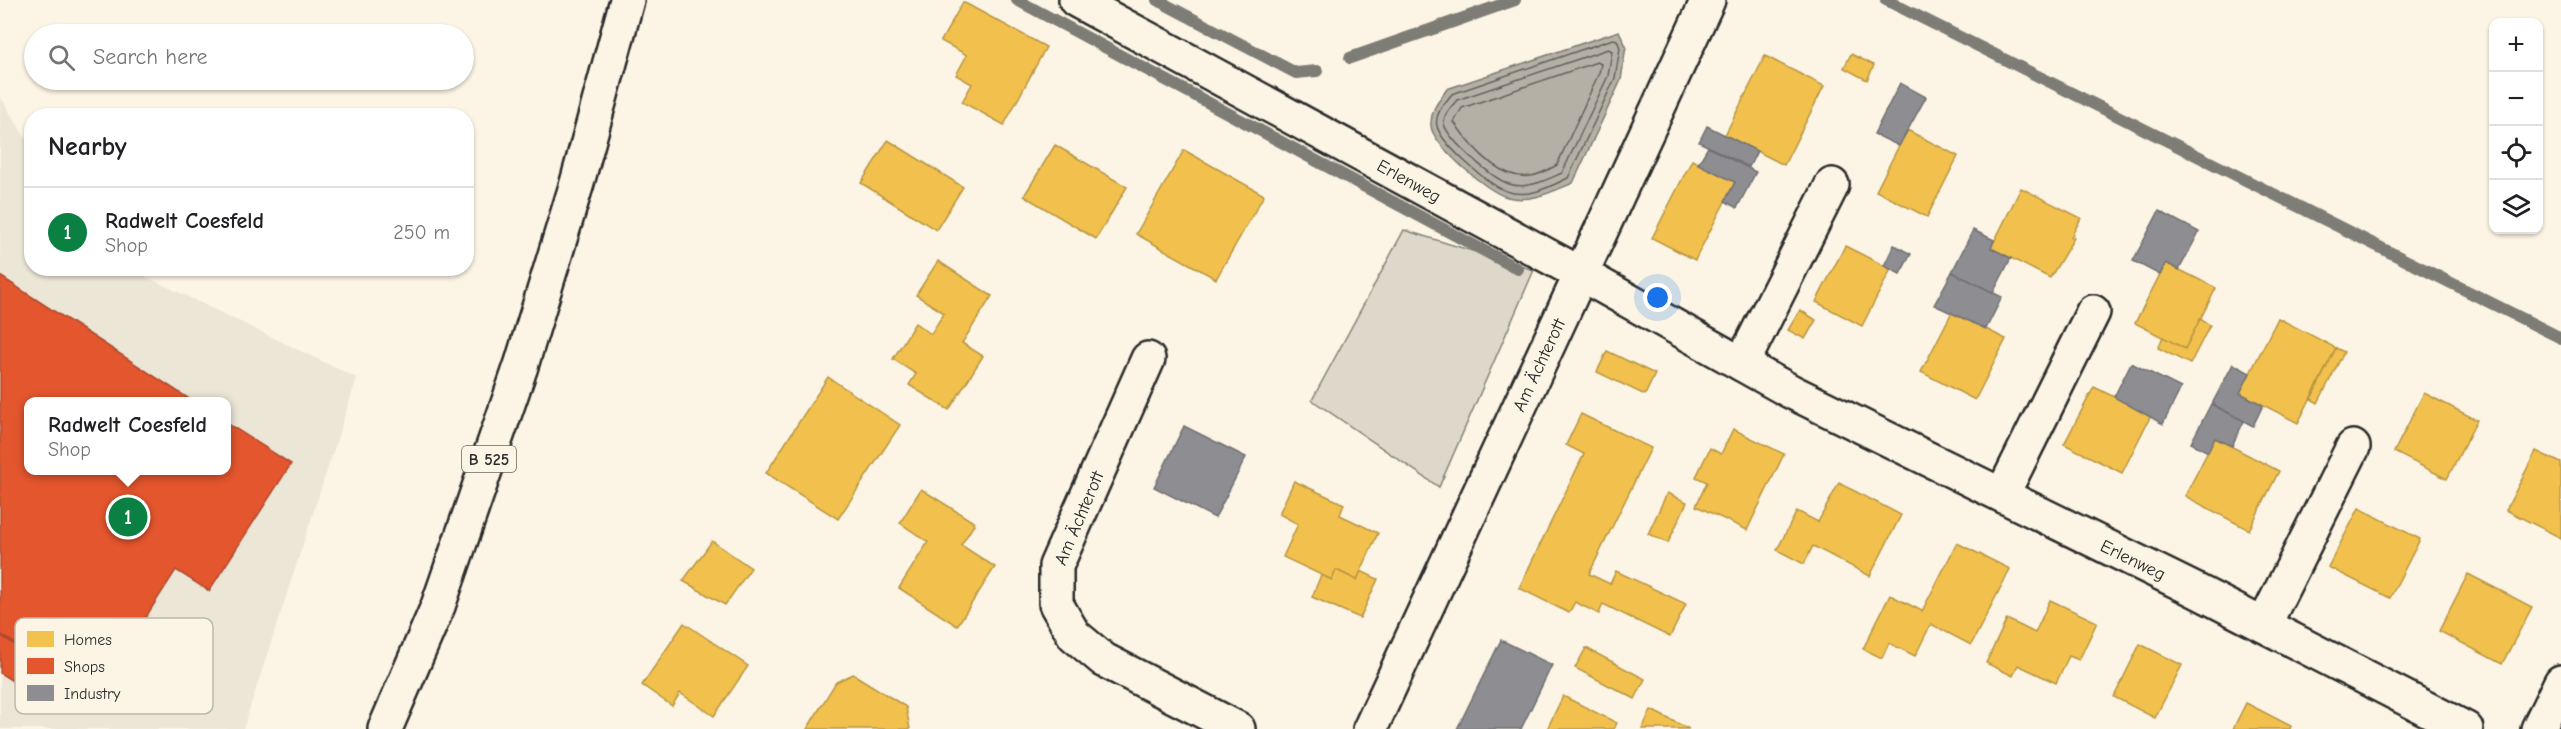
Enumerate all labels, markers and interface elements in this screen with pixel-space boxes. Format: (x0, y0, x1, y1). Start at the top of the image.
map controls (2489, 18, 2543, 234)
button: + (2489, 18, 2543, 72)
search box (24, 24, 474, 90)
icon: search (45, 41, 78, 74)
text: Search here (93, 44, 208, 70)
button: − (2489, 72, 2543, 126)
button: locate (2489, 126, 2543, 180)
text: Nearby (48, 132, 127, 162)
street label: Erlenweg (1373, 155, 1444, 208)
button: layers (2489, 180, 2543, 234)
text: Radwelt Coesfeld (105, 208, 264, 234)
text: 1 (64, 221, 71, 244)
text: 250 m (393, 221, 450, 244)
text: Shop (105, 234, 148, 257)
your location (1643, 283, 1672, 312)
street label: Am Ächterott (1509, 315, 1571, 415)
popup (24, 397, 231, 475)
text: Radwelt Coesfeld (48, 412, 207, 438)
text: Shop (48, 438, 91, 461)
road number: B 525 (462, 446, 516, 472)
street label: Am Ächterott (1050, 467, 1109, 568)
pin: 1 (108, 494, 148, 540)
street label: Erlenweg (2097, 536, 2169, 585)
legend (15, 618, 213, 714)
text: Homes (64, 631, 112, 649)
text: Shops (64, 658, 105, 676)
text: Industry (64, 685, 121, 703)

